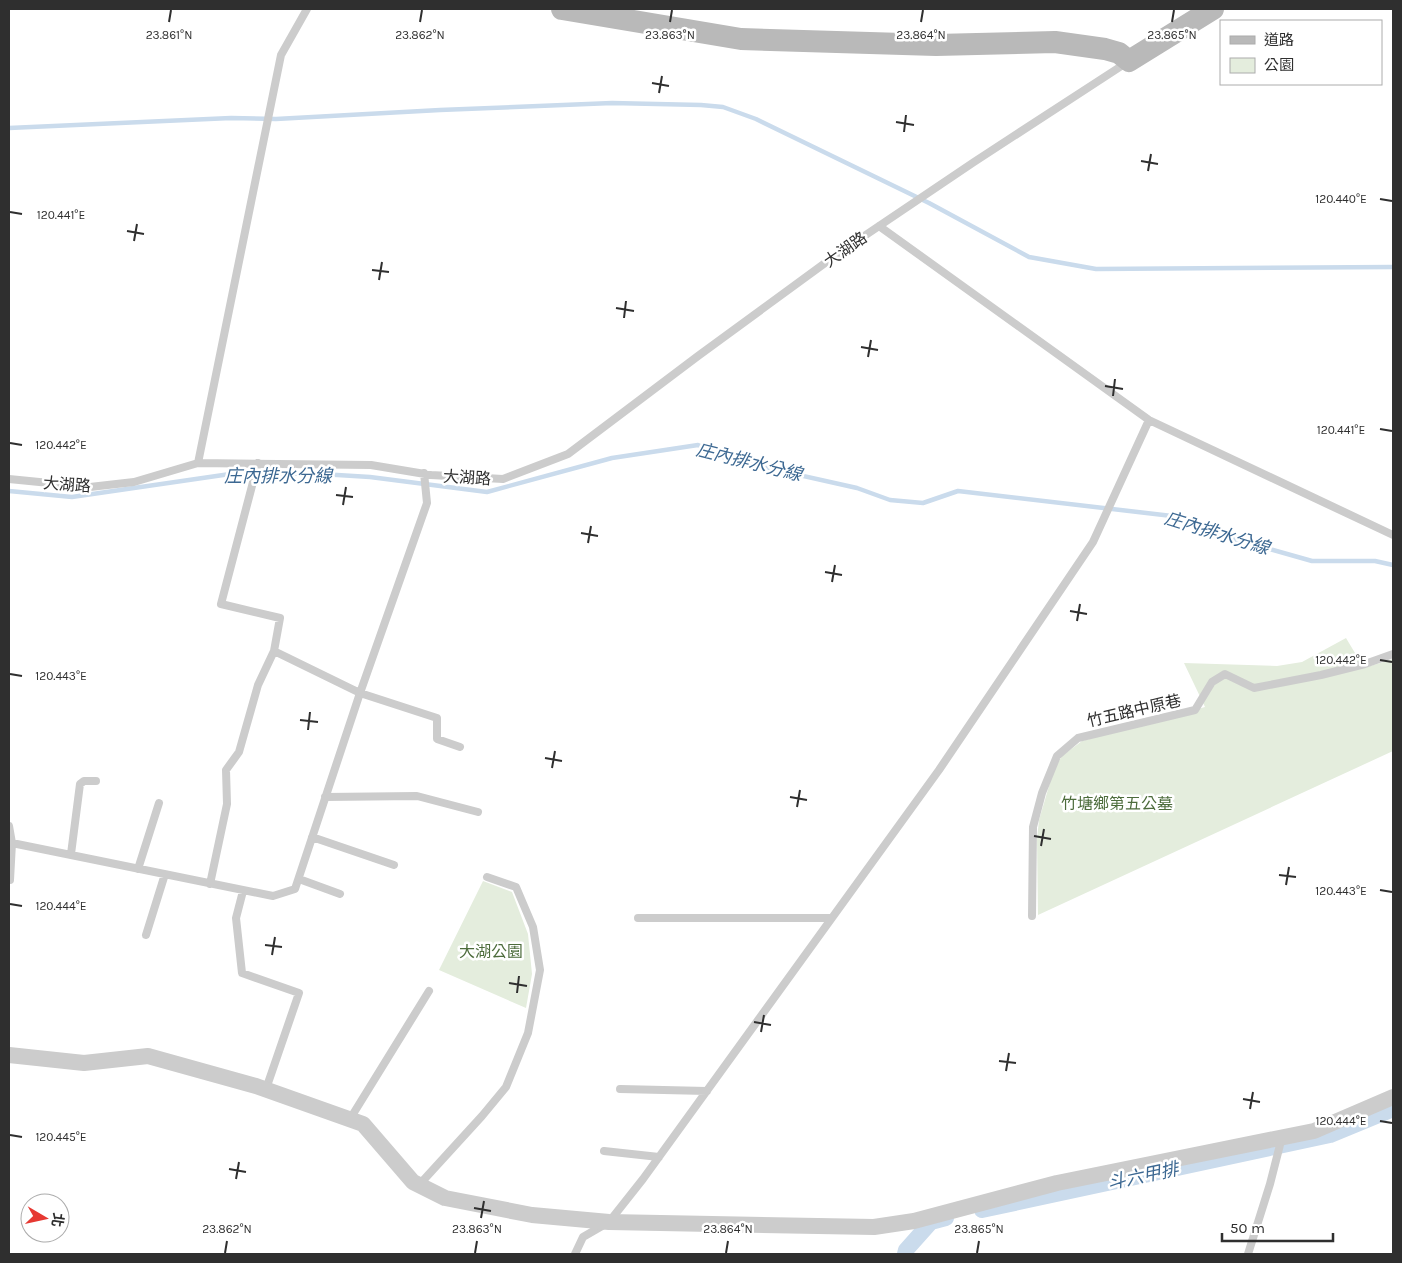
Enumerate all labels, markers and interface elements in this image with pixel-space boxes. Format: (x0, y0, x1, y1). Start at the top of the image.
legend (1220, 20, 1382, 85)
text: 23.861°N (146, 28, 192, 42)
text: 23.862°N (395, 28, 445, 42)
text: 23.863°N (645, 28, 695, 42)
text: 23.864°N (896, 28, 946, 42)
text: 23.865°N (1147, 28, 1197, 42)
text: 道路 (1264, 31, 1294, 49)
text: 公園 (1264, 56, 1294, 74)
text: 120.440°E (1315, 192, 1367, 206)
text: 120.441°E (37, 208, 85, 222)
street label: 大湖路 (820, 228, 870, 271)
text: 120.441°E (1317, 423, 1365, 437)
text: 120.442°E (35, 438, 87, 452)
water label: 庄內排水分線 (694, 438, 806, 486)
water label: 庄內排水分線 (224, 465, 334, 487)
street label: 大湖路 (443, 467, 491, 488)
street label: 大湖路 (42, 473, 92, 496)
water label: 庄內排水分線 (1162, 507, 1274, 560)
text: 120.442°E (1315, 653, 1367, 667)
text: 120.443°E (35, 669, 87, 683)
street label: 竹五路中原巷 (1085, 690, 1183, 731)
park label: 竹塘鄉第五公墓 (1061, 794, 1173, 813)
text: 120.443°E (1315, 884, 1367, 898)
text: 120.444°E (35, 899, 87, 913)
park label: 大湖公園 (459, 942, 523, 961)
text: 120.444°E (1315, 1114, 1367, 1128)
text: 120.445°E (35, 1130, 87, 1144)
water label: 斗六甲排 (1105, 1157, 1182, 1194)
north arrow (20, 1193, 70, 1243)
scale bar (1222, 1210, 1333, 1242)
text: 北 (48, 1212, 67, 1228)
text: 50 m (1230, 1219, 1265, 1237)
text: 23.862°N (202, 1222, 252, 1236)
text: 23.863°N (452, 1222, 502, 1236)
text: 23.864°N (703, 1222, 753, 1236)
text: 23.865°N (954, 1222, 1004, 1236)

